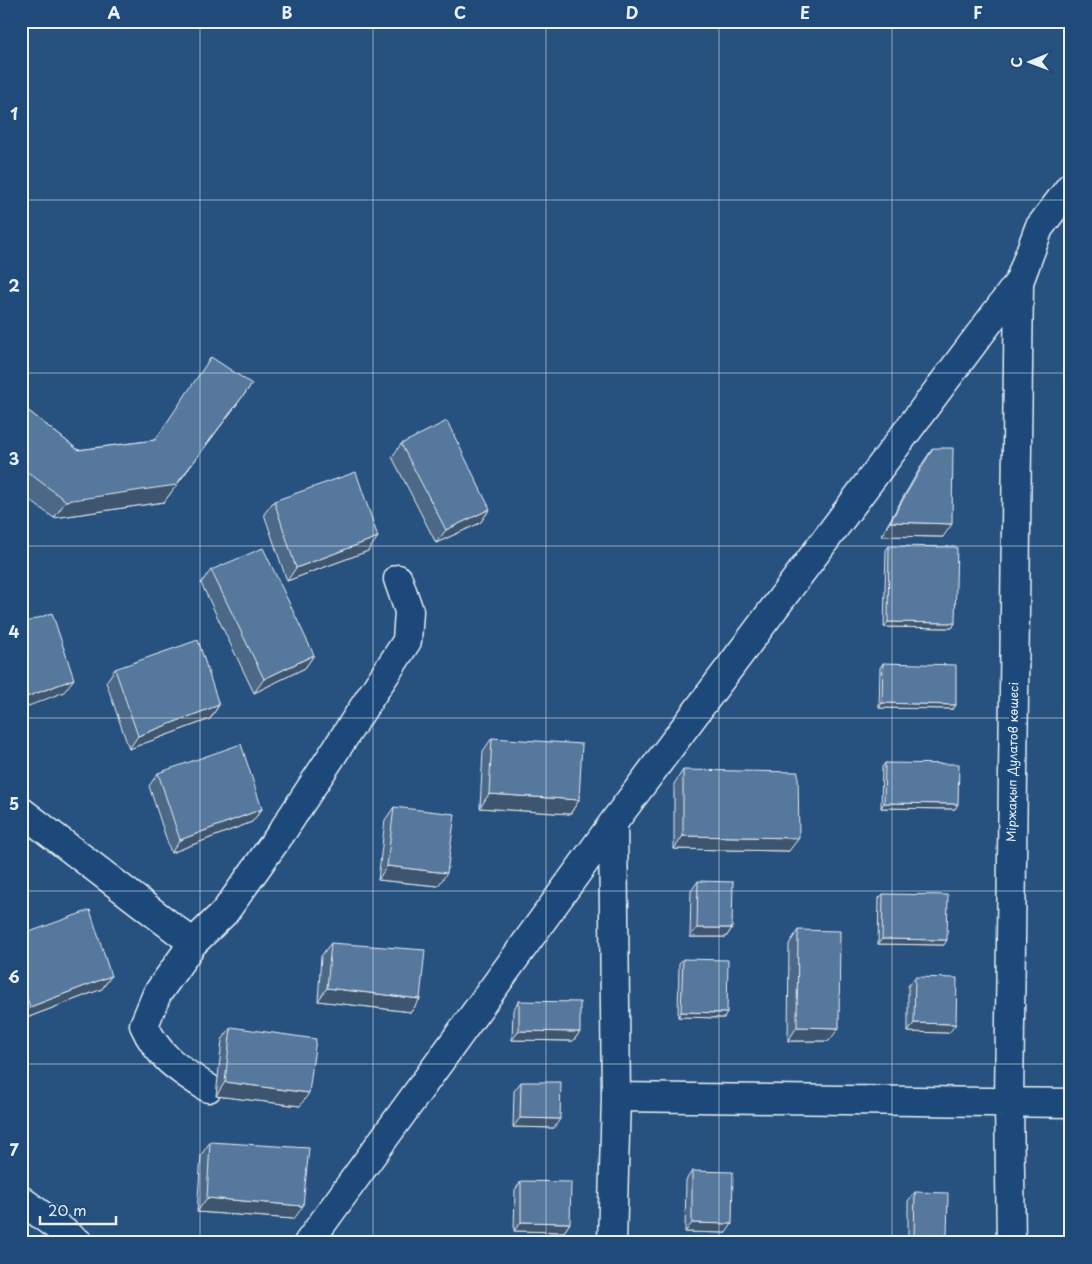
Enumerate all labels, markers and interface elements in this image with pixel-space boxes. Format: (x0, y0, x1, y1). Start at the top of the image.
text: A (108, 0, 121, 24)
text: B (282, 0, 293, 24)
text: C (454, 0, 466, 24)
text: D (626, 0, 638, 24)
text: E (800, 0, 810, 24)
text: F (973, 0, 983, 24)
north arrow (1004, 38, 1054, 88)
text: С (1006, 57, 1027, 68)
text: 1 (10, 101, 18, 125)
text: 2 (8, 273, 20, 297)
text: 3 (9, 446, 19, 470)
text: 4 (9, 619, 20, 643)
street label: Міржақып Дулатов көшесі (1002, 682, 1022, 842)
text: 5 (9, 791, 19, 815)
text: 6 (8, 964, 20, 988)
text: 7 (9, 1137, 19, 1161)
scale bar (40, 1194, 116, 1226)
text: 20 m (48, 1198, 87, 1221)

